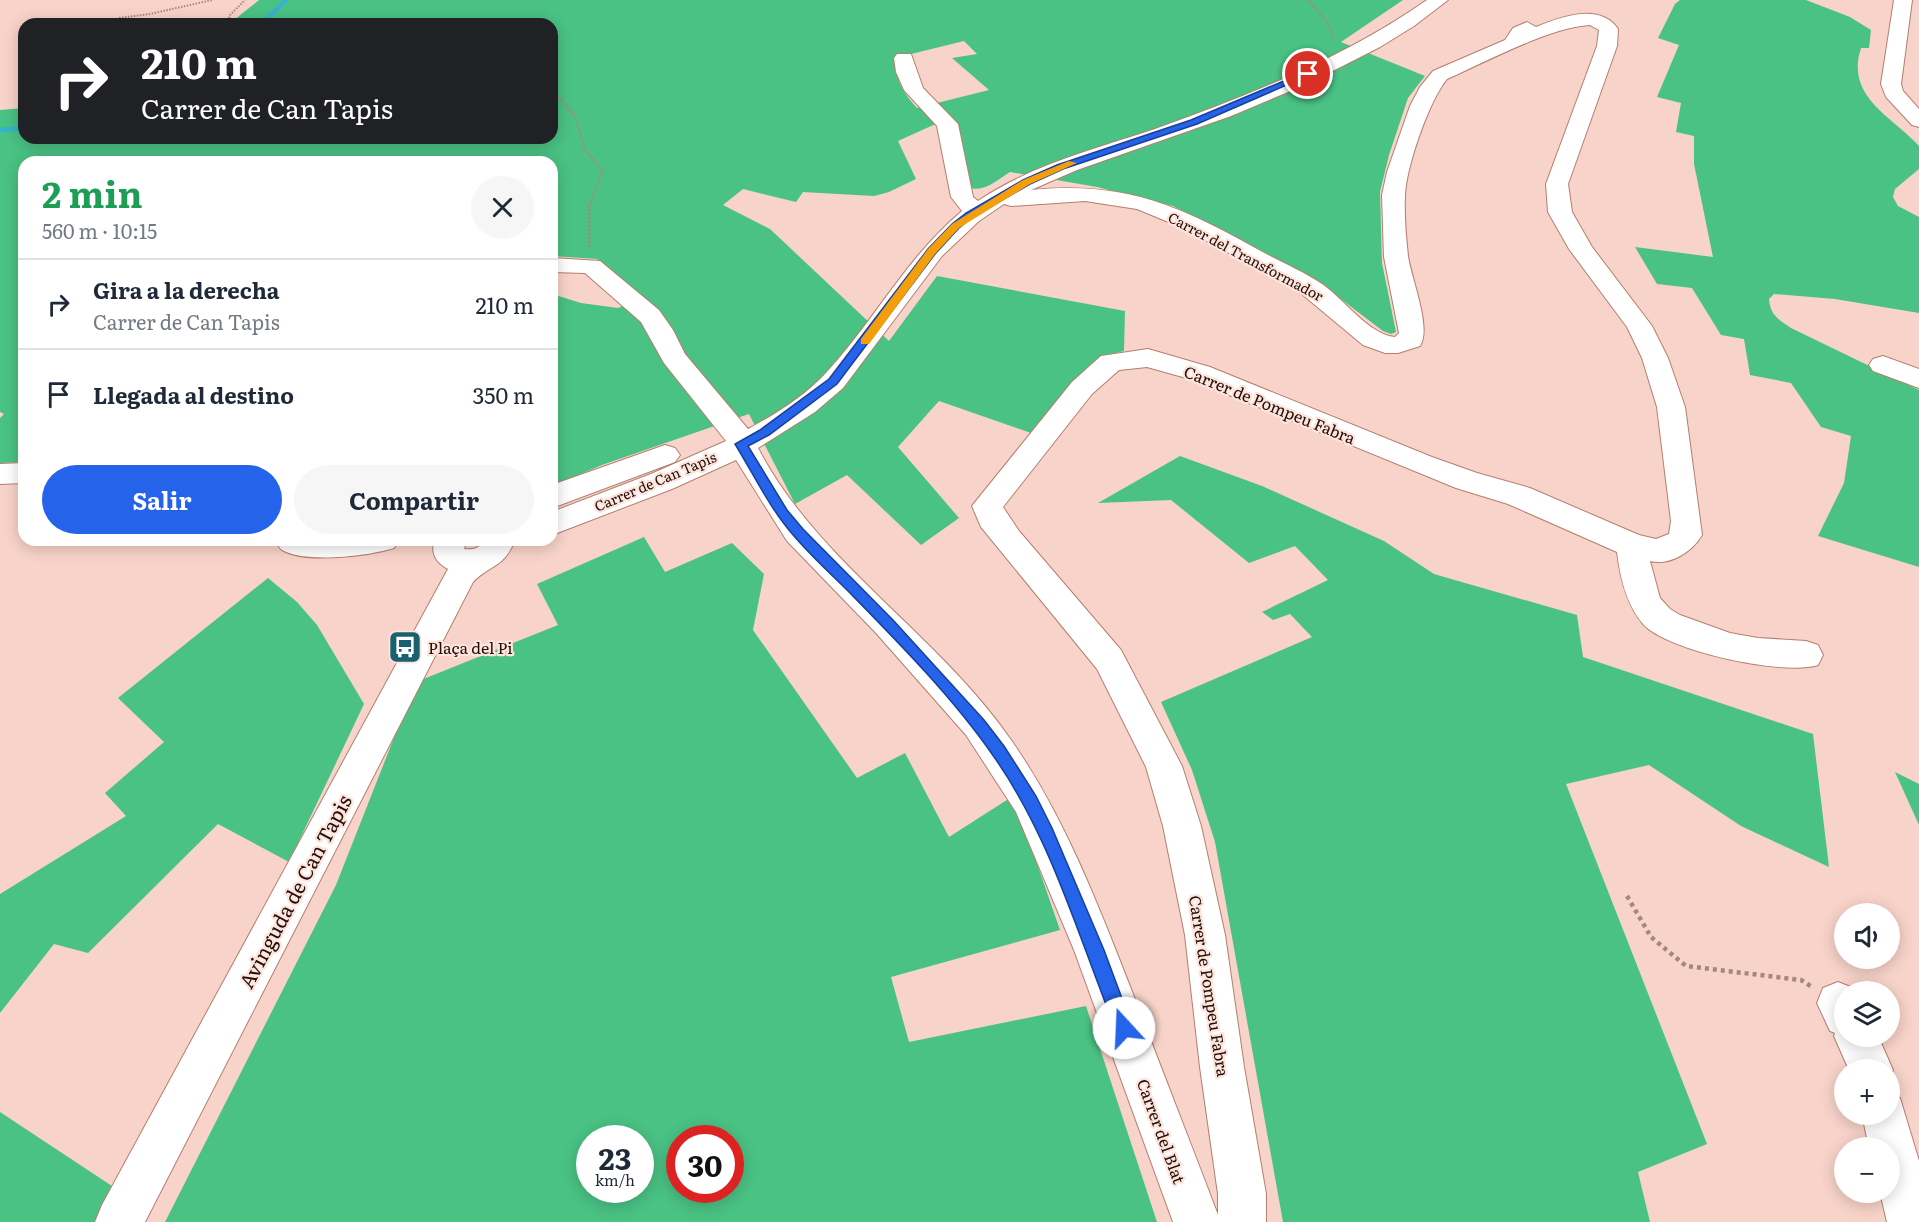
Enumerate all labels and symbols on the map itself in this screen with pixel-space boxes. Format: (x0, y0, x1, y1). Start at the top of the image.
pin (1282, 48, 1333, 99)
street label: Carrer del Transformador (1165, 206, 1328, 306)
street label: Carrer de Pompeu Fabra (1181, 359, 1360, 450)
street label: Carrer de Can Tapis (591, 446, 719, 516)
bus stop icon: Plaça del Pi (387, 629, 423, 665)
place label: Plaça del Pi (428, 635, 513, 659)
street label: Avinguda de Can Tapis (230, 789, 358, 993)
street label: Carrer de Pompeu Fabra (1184, 894, 1236, 1079)
position arrow (1092, 996, 1156, 1060)
street label: Carrer del Blat (1132, 1075, 1192, 1187)
speed limit sign: 30 (666, 1125, 744, 1203)

